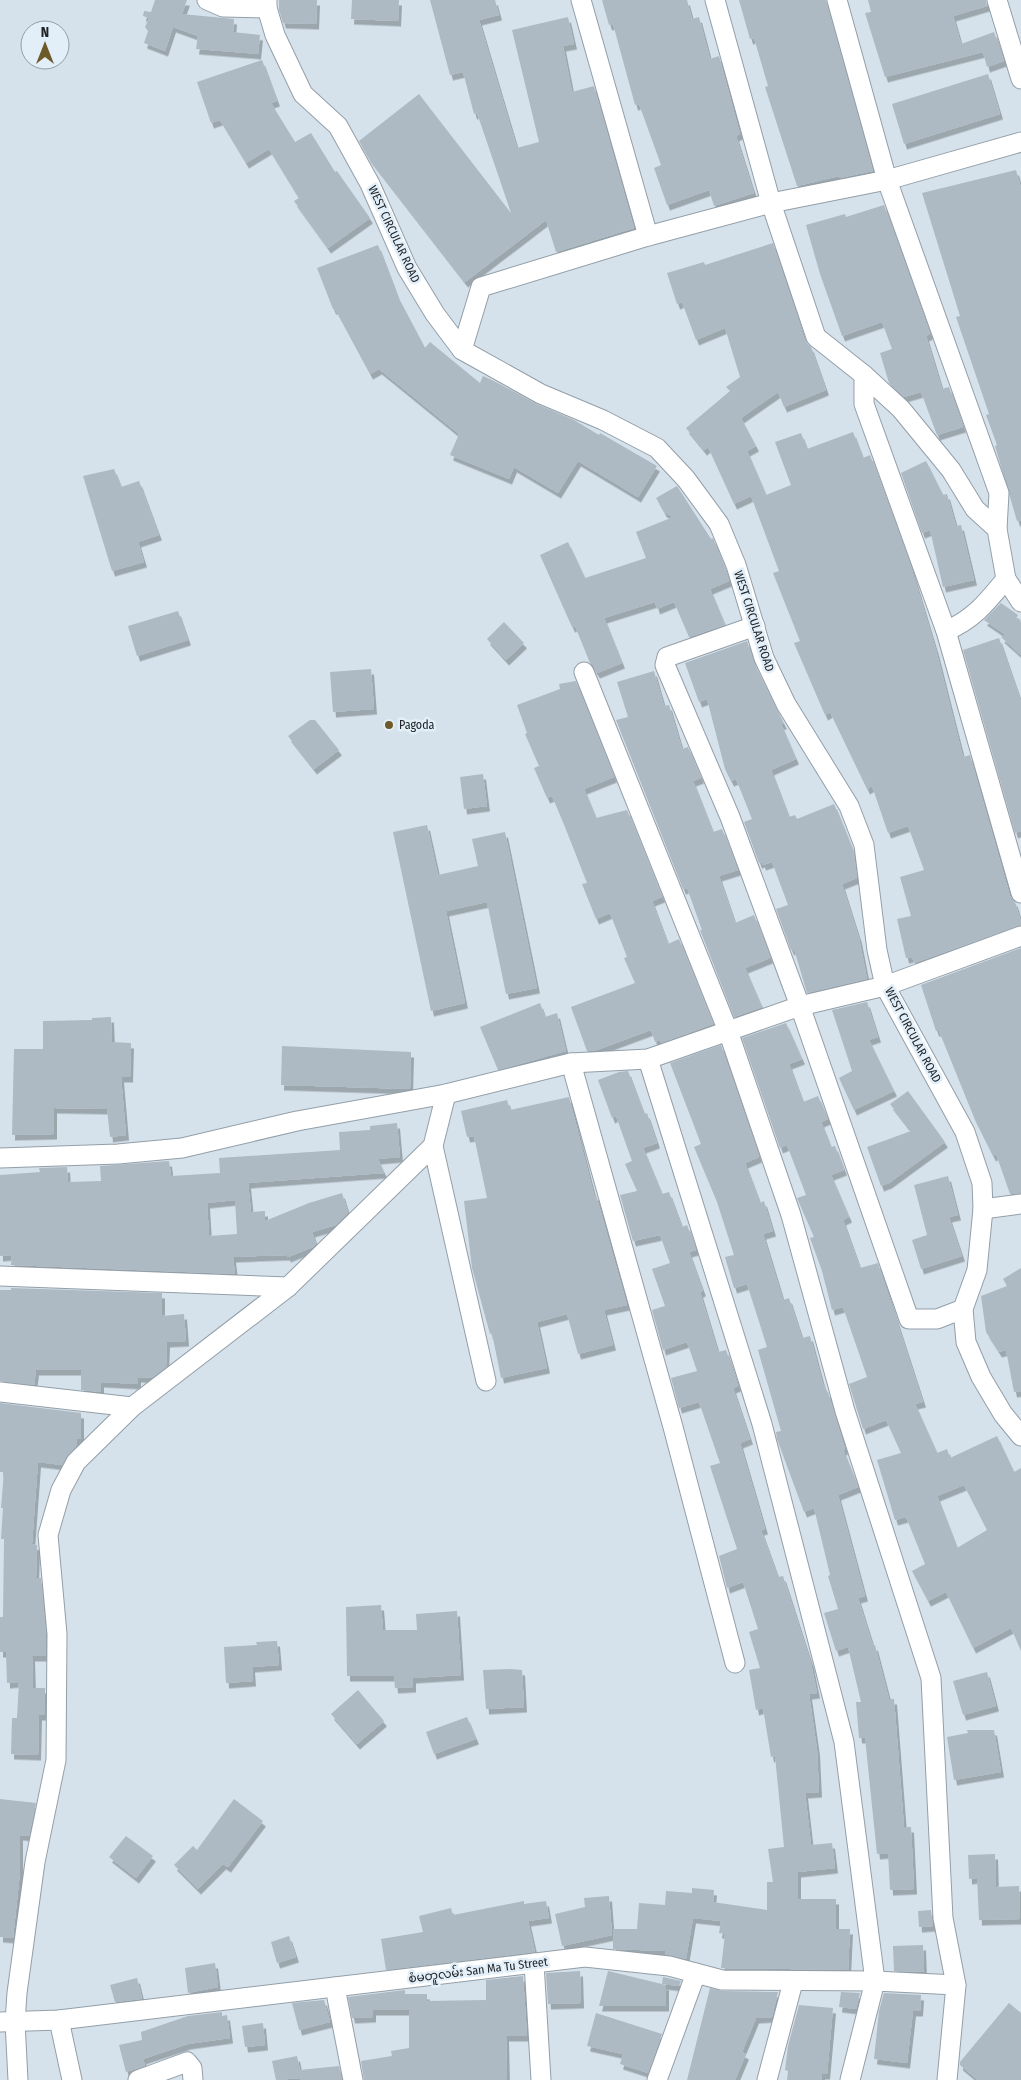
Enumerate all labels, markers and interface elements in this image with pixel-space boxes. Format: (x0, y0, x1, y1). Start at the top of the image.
north arrow (20, 20, 70, 70)
text: N (41, 24, 49, 41)
street label: WEST CIRCULAR ROAD (365, 183, 423, 285)
street label: WEST CIRCULAR ROAD (731, 569, 777, 673)
place label: Pagoda (399, 718, 435, 732)
marker: Pagoda (383, 719, 395, 731)
street label: WEST CIRCULAR ROAD (882, 985, 944, 1085)
street label: စံမတူလမ်း San Ma Tu Street (407, 1953, 549, 1988)

